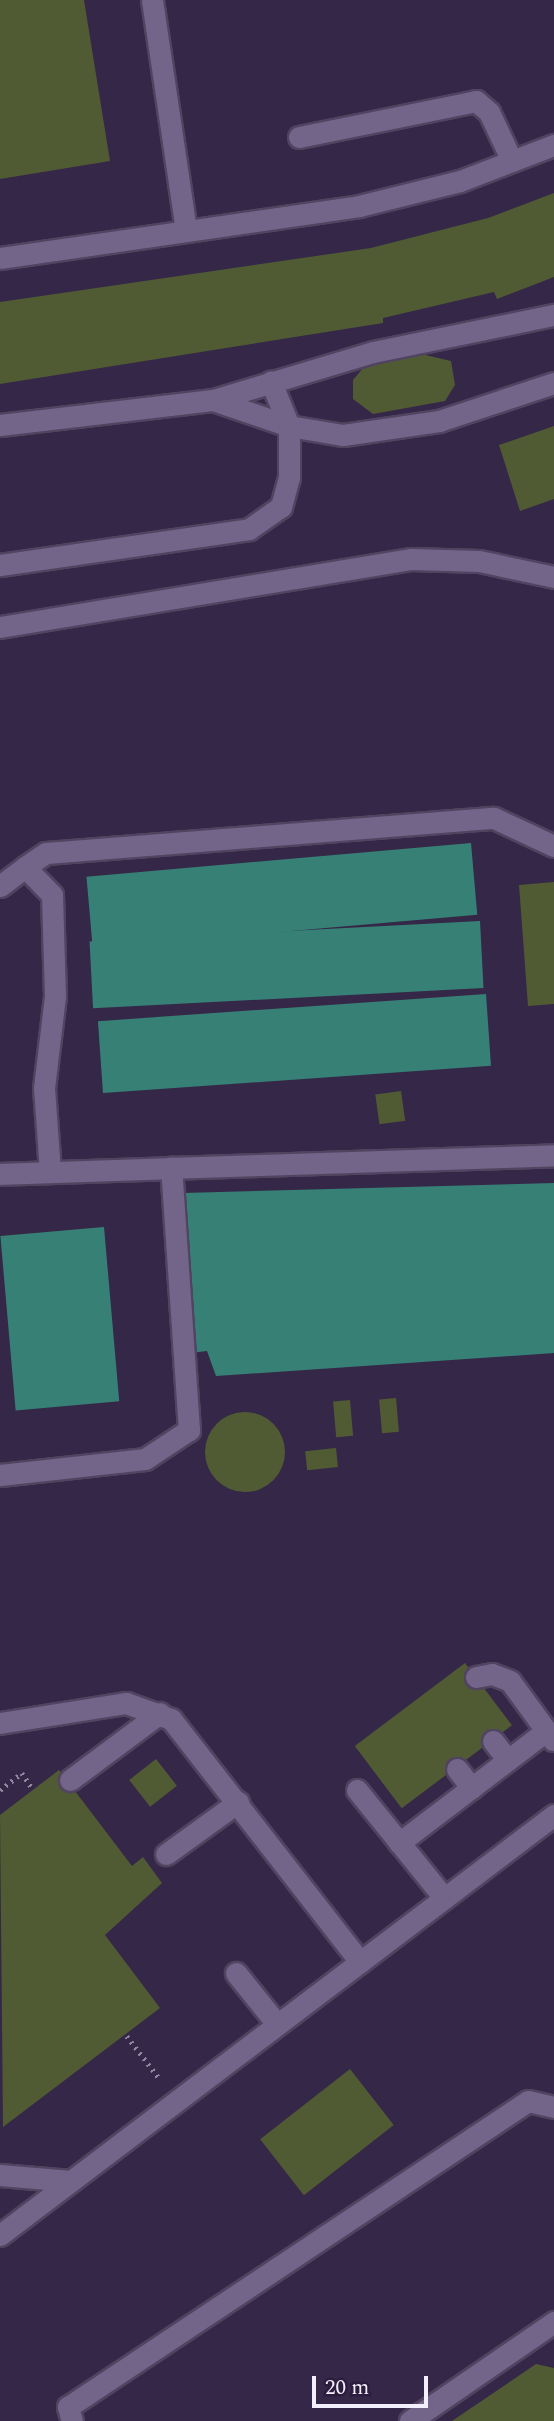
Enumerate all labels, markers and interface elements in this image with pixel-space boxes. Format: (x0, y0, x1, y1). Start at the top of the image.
scale bar (316, 2362, 432, 2406)
text: 20 m (325, 2372, 369, 2404)

